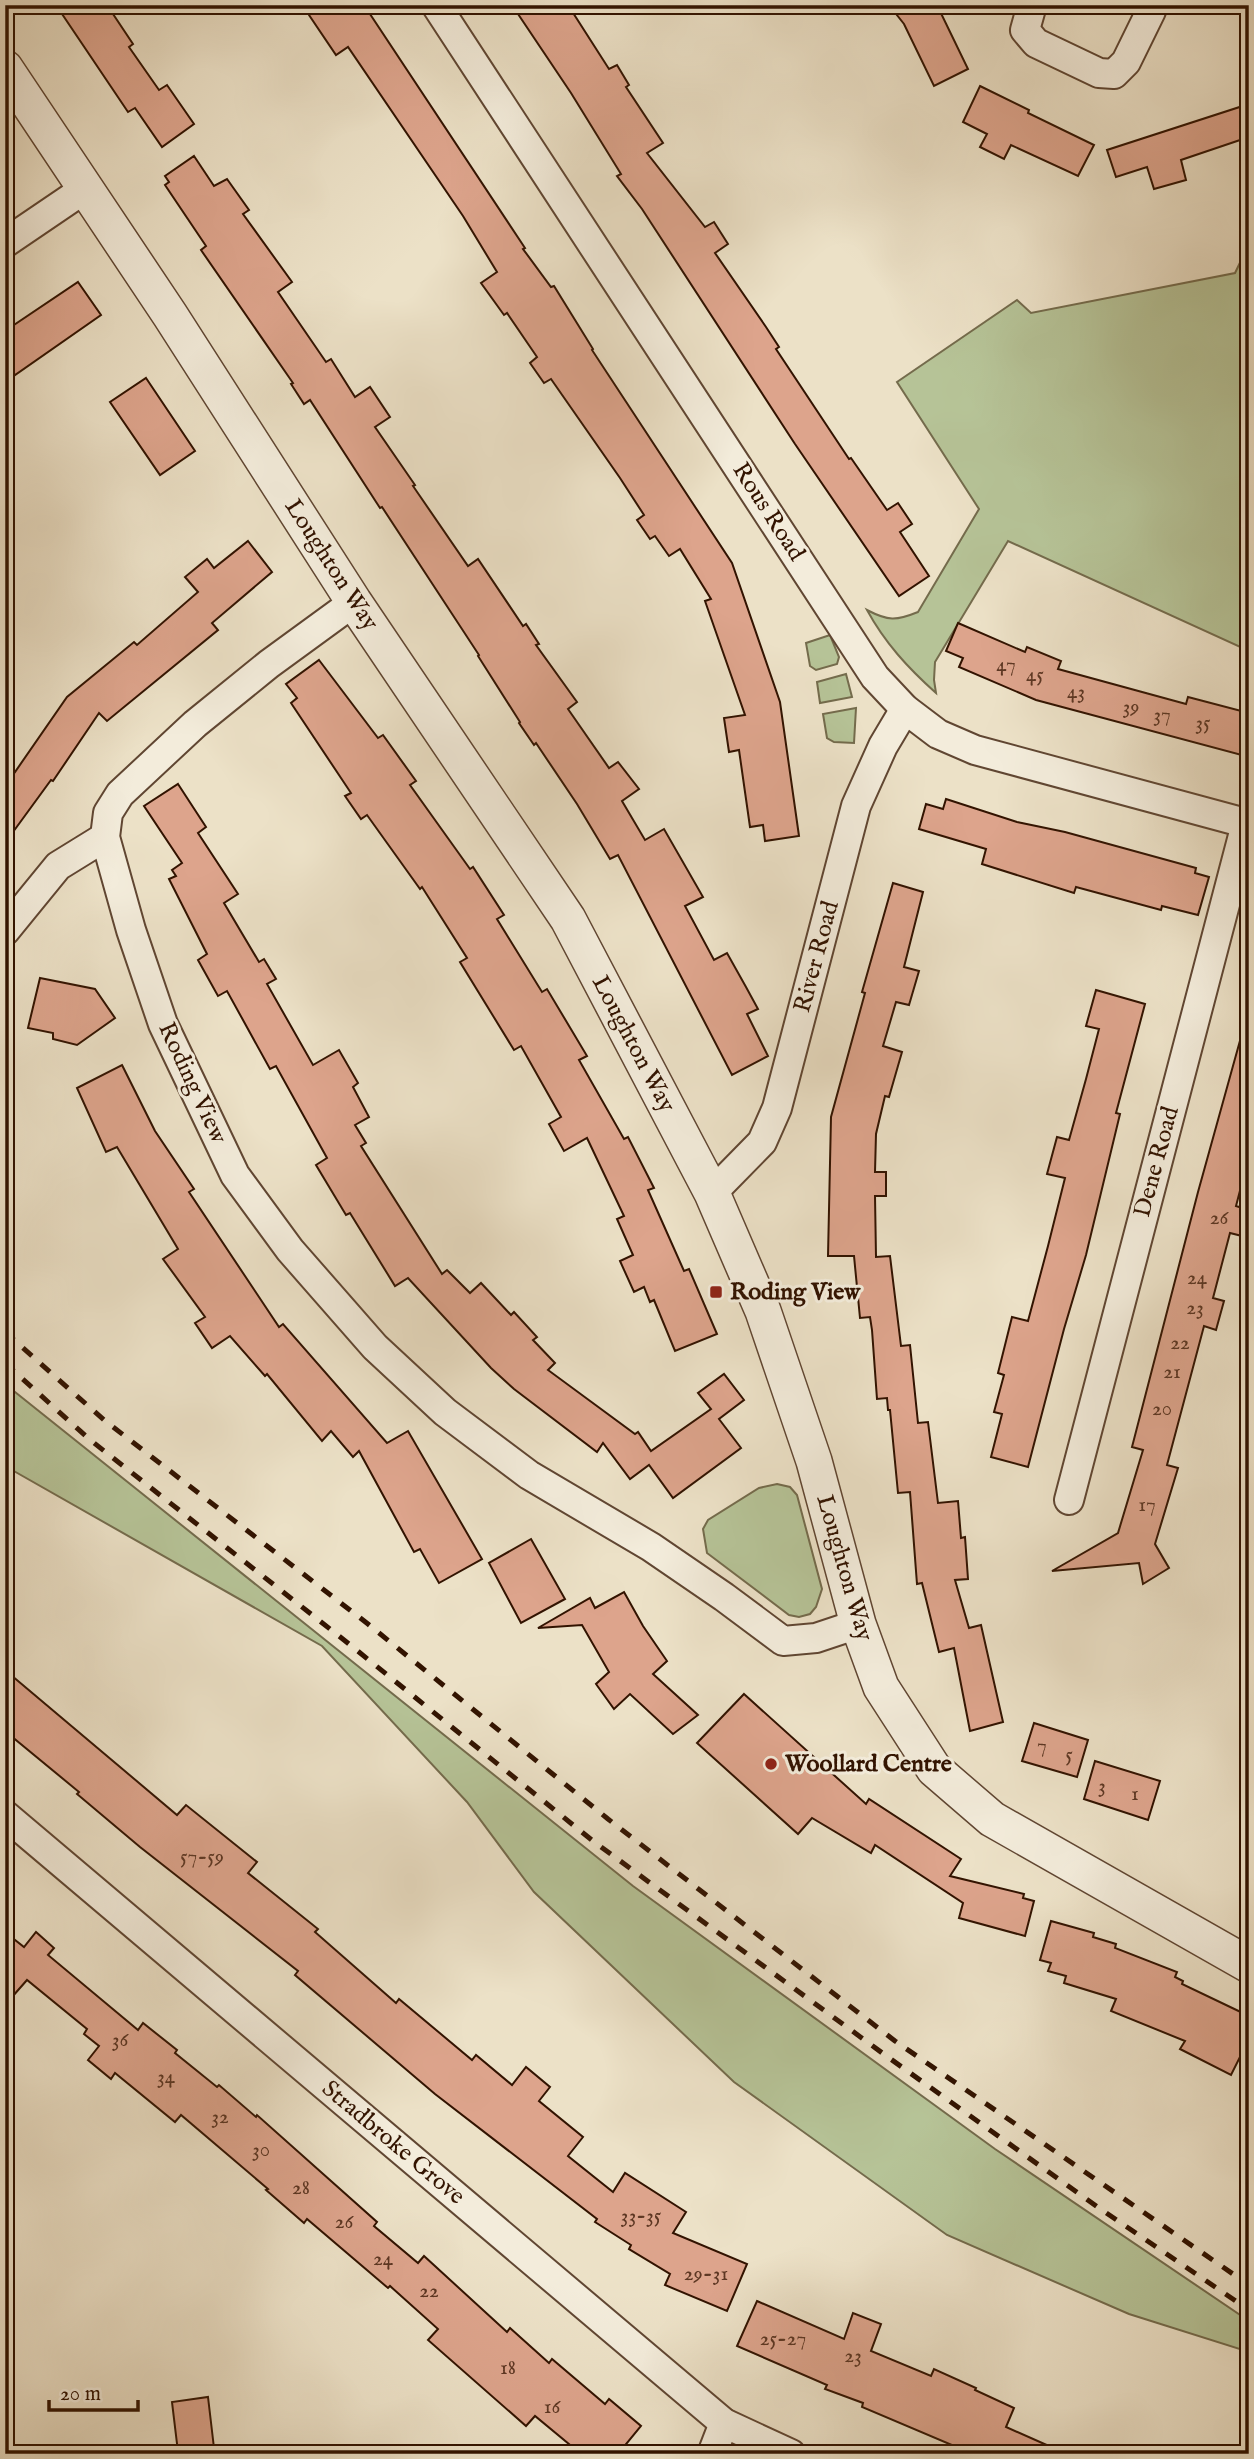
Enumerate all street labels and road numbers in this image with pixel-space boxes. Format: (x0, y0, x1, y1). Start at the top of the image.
street label: Rous Road (725, 457, 811, 567)
street label: Loughton Way (277, 493, 385, 637)
street label: River Road (787, 898, 847, 1016)
street label: Loughton Way (584, 970, 682, 1118)
street label: Roding View (150, 1017, 234, 1150)
street label: Dene Road (1127, 1103, 1187, 1221)
street label: Loughton Way (808, 1491, 880, 1645)
street label: Stradbroke Grove (315, 2074, 471, 2212)

